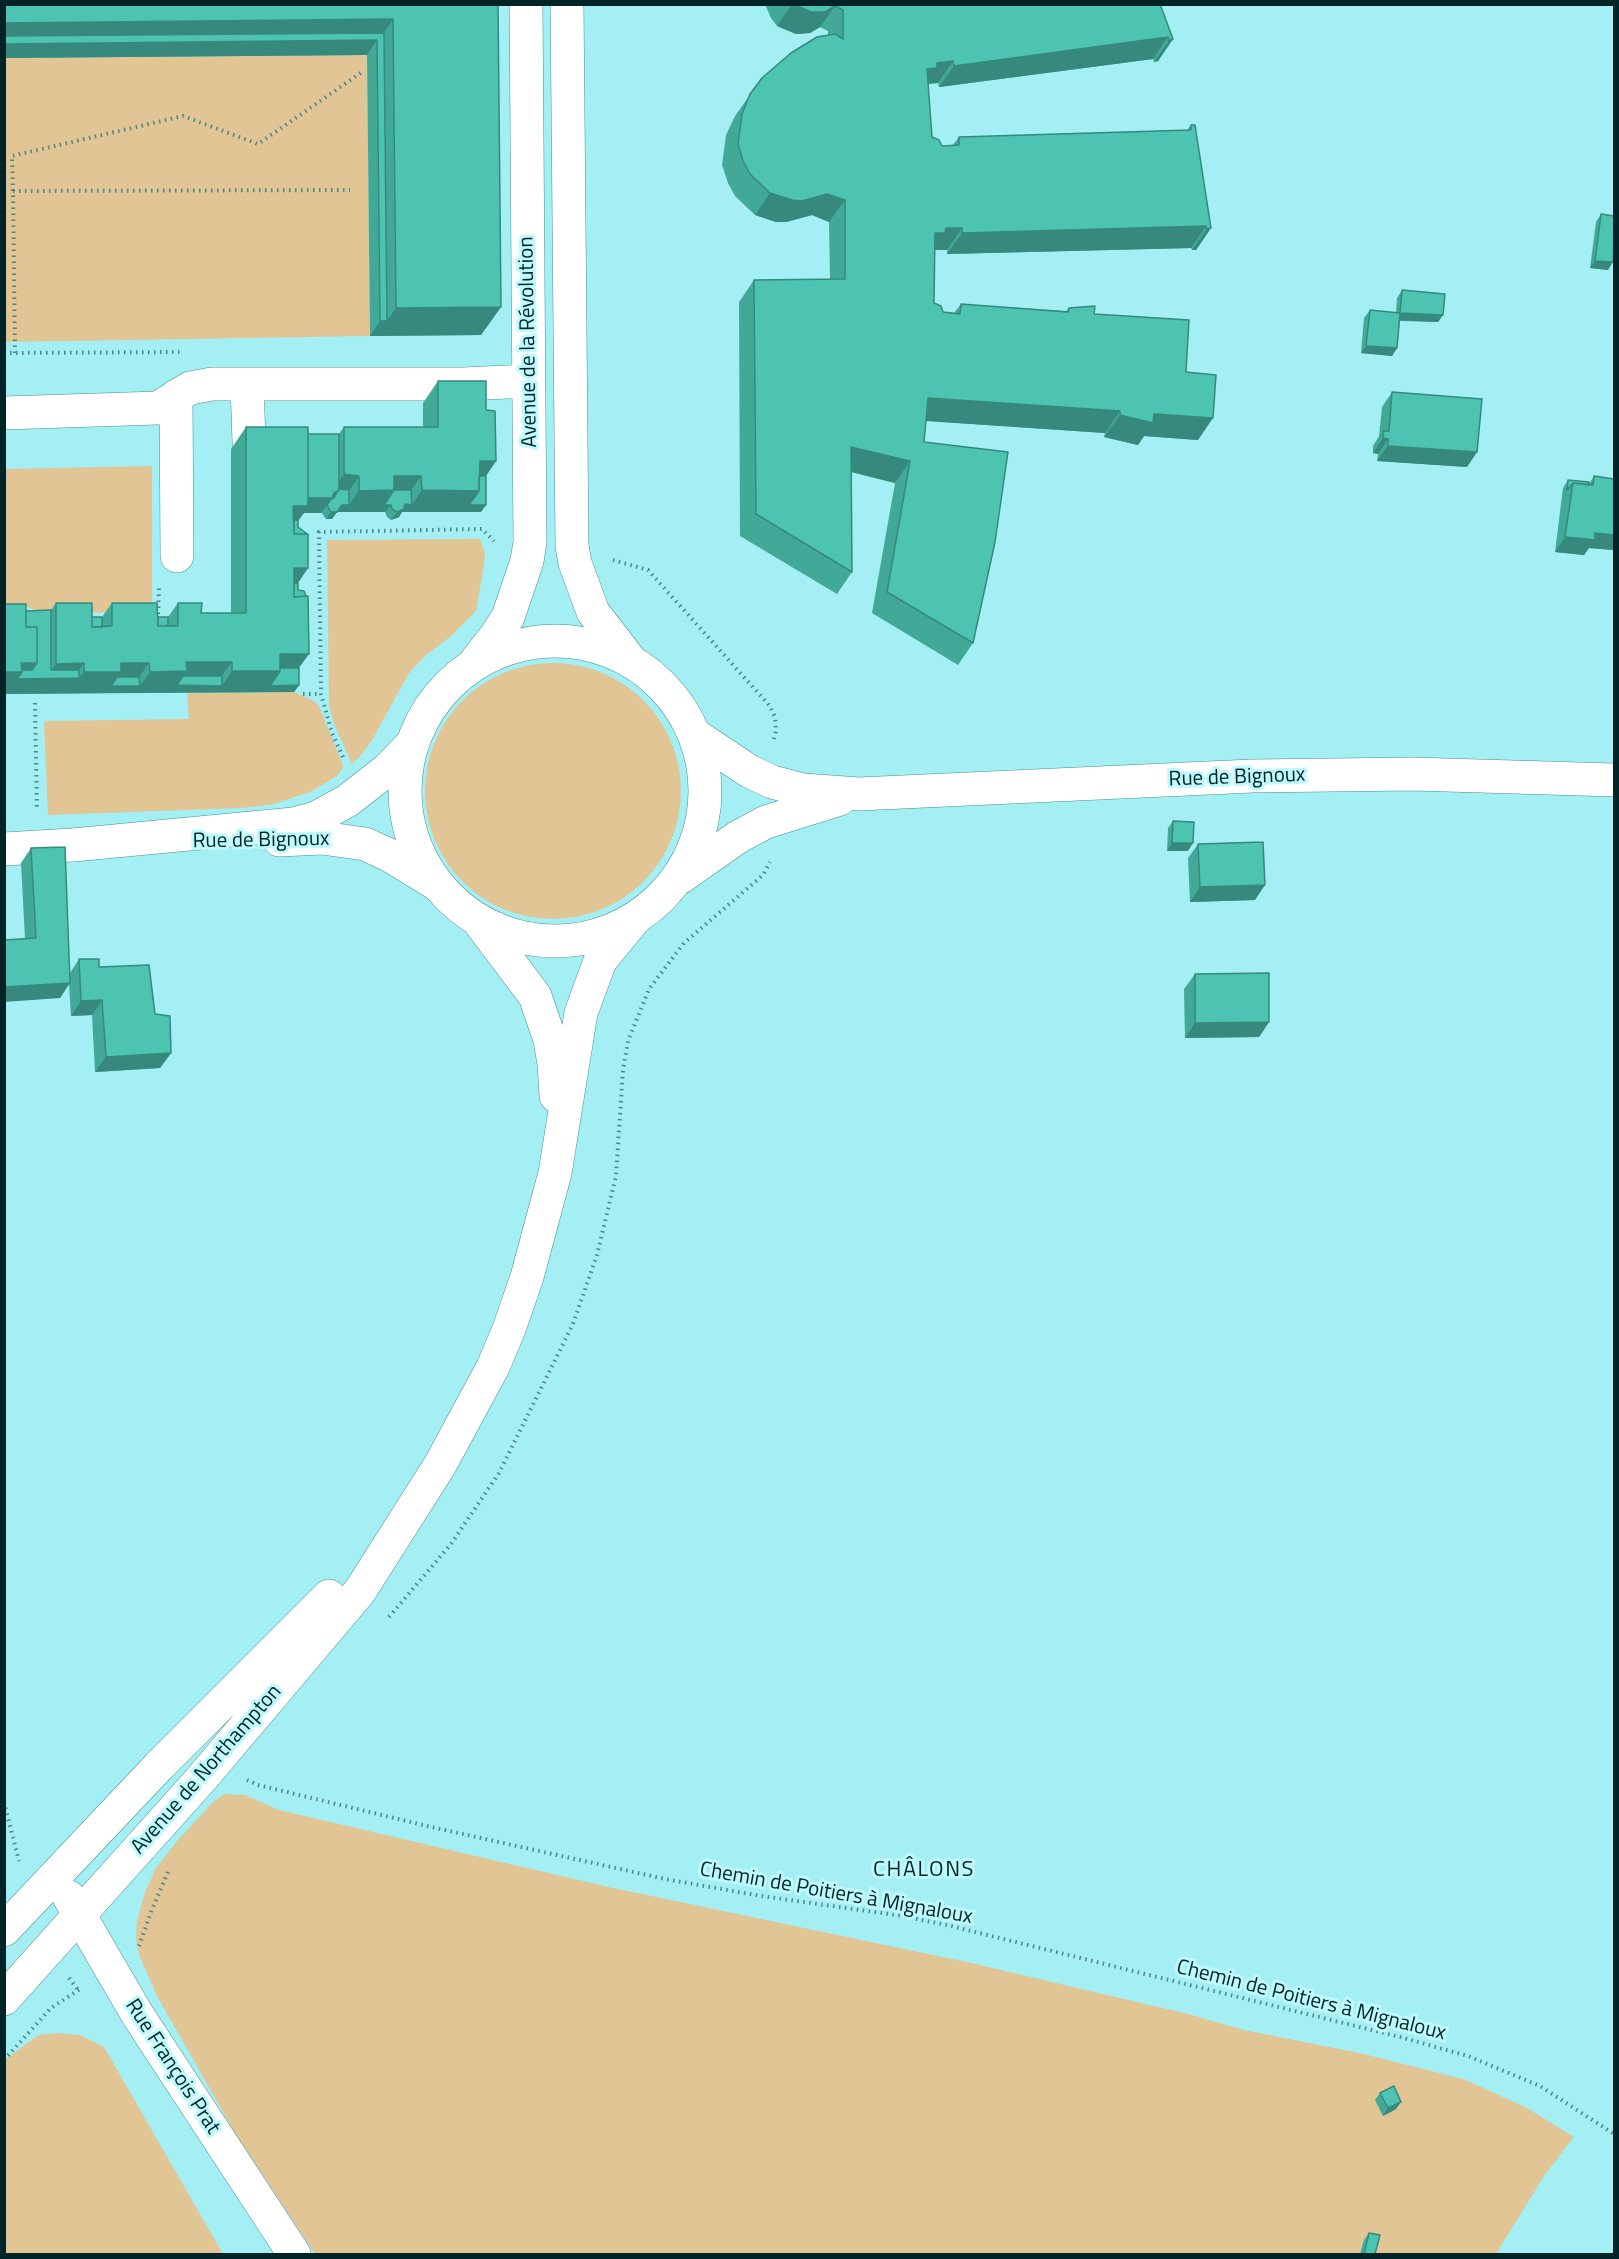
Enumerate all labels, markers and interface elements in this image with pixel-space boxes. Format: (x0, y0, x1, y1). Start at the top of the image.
street label: Avenue de la Révolution (515, 236, 543, 448)
street label: Rue de Bignoux (1168, 763, 1306, 793)
street label: Rue de Bignoux (192, 827, 330, 855)
street label: Avenue de Northampton (126, 1680, 288, 1860)
street label: Chemin de Poitiers à Mignaloux (698, 1858, 974, 1930)
district label: CHÂLONS (873, 1858, 975, 1884)
street label: Chemin de Poitiers à Mignaloux (1174, 1955, 1448, 2047)
street label: Rue François Prat (119, 1995, 225, 2139)

